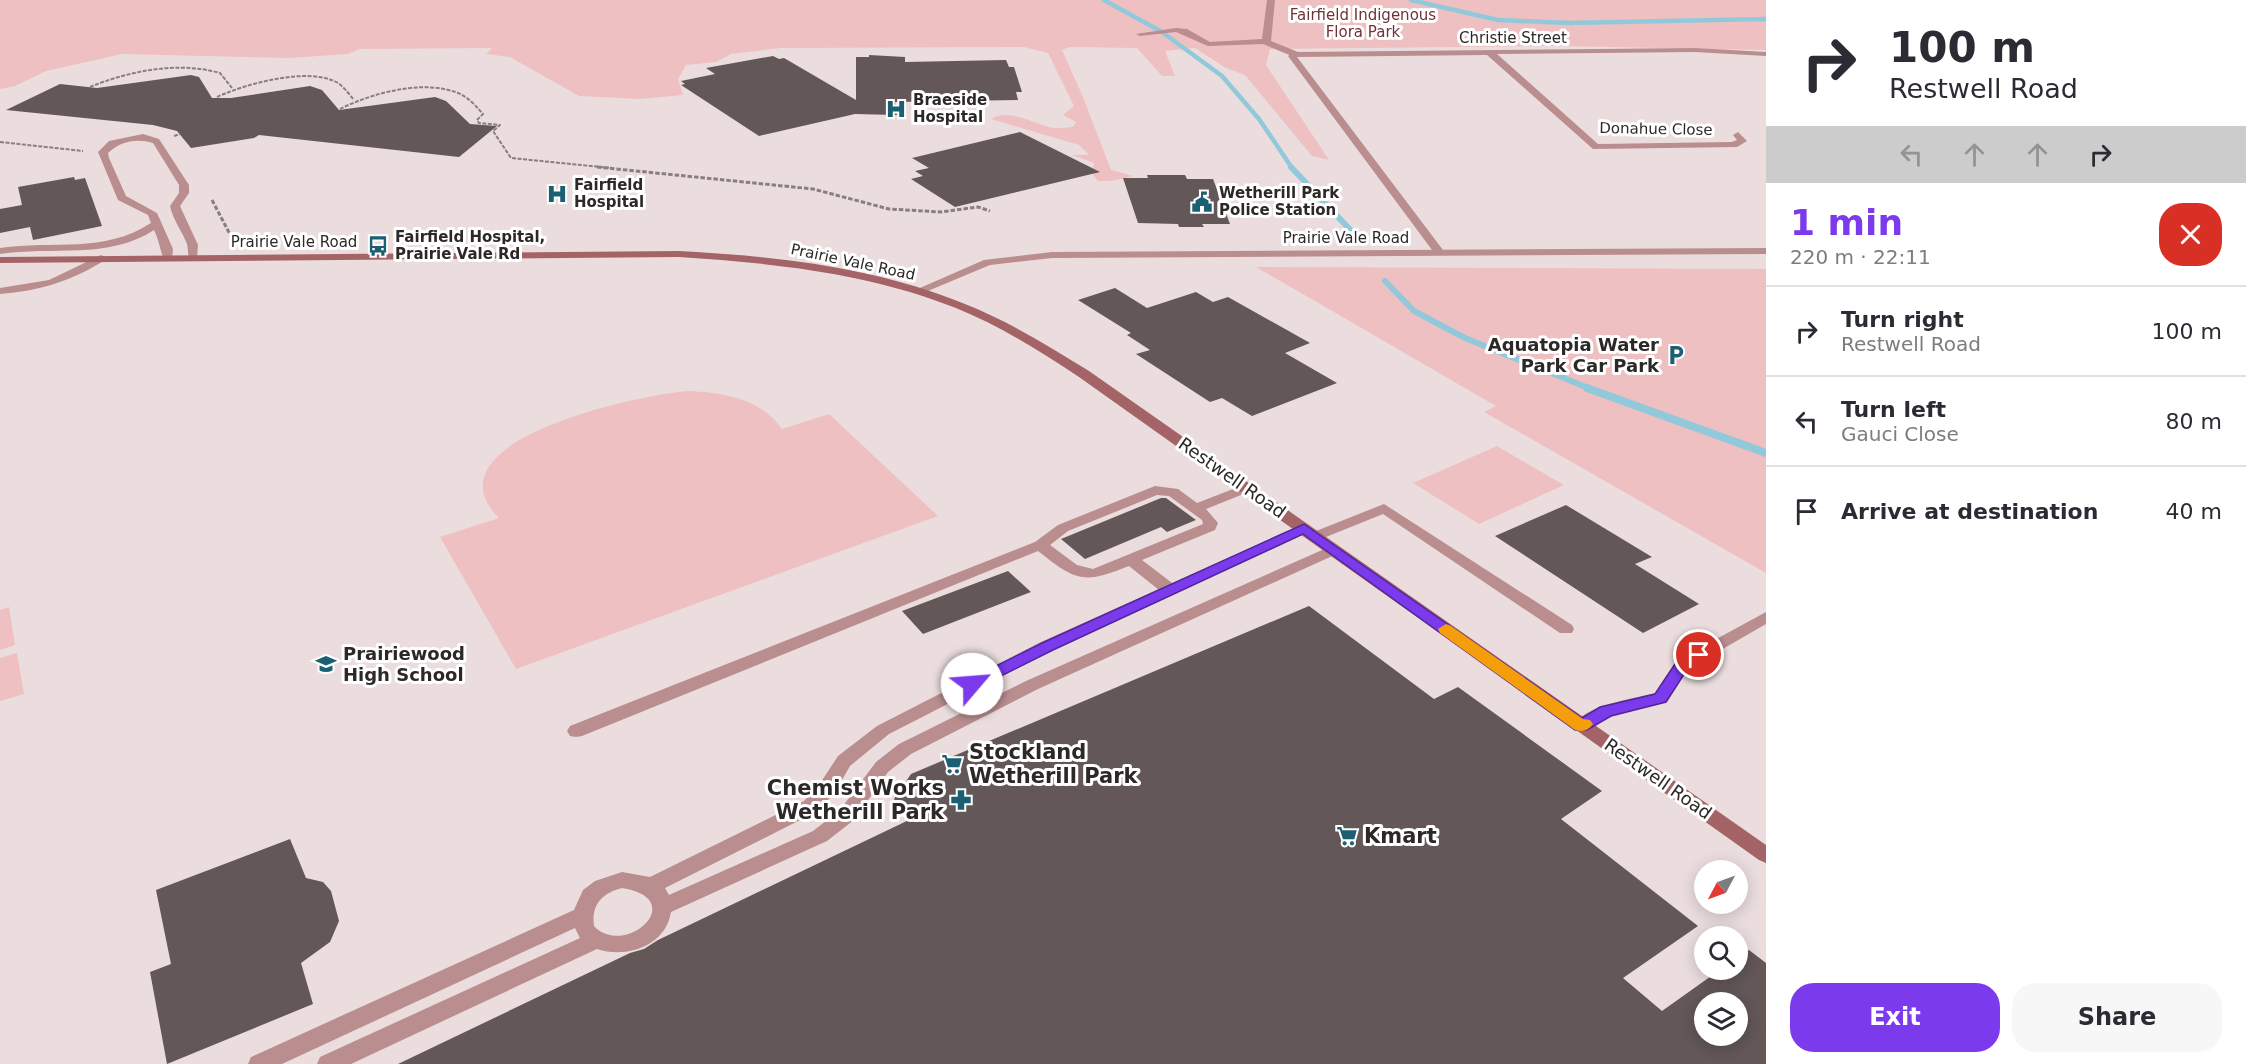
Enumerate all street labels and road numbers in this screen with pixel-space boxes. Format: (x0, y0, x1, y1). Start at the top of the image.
street label: Christie Street (1459, 29, 1567, 47)
street label: Donahue Close (1599, 119, 1713, 139)
street label: Prairie Vale Road (1283, 229, 1409, 247)
street label: Prairie Vale Road (231, 233, 357, 251)
street label: Prairie Vale Road (789, 240, 917, 284)
street label: Restwell Road (1175, 433, 1290, 522)
street label: Restwell Road (1601, 734, 1716, 823)

